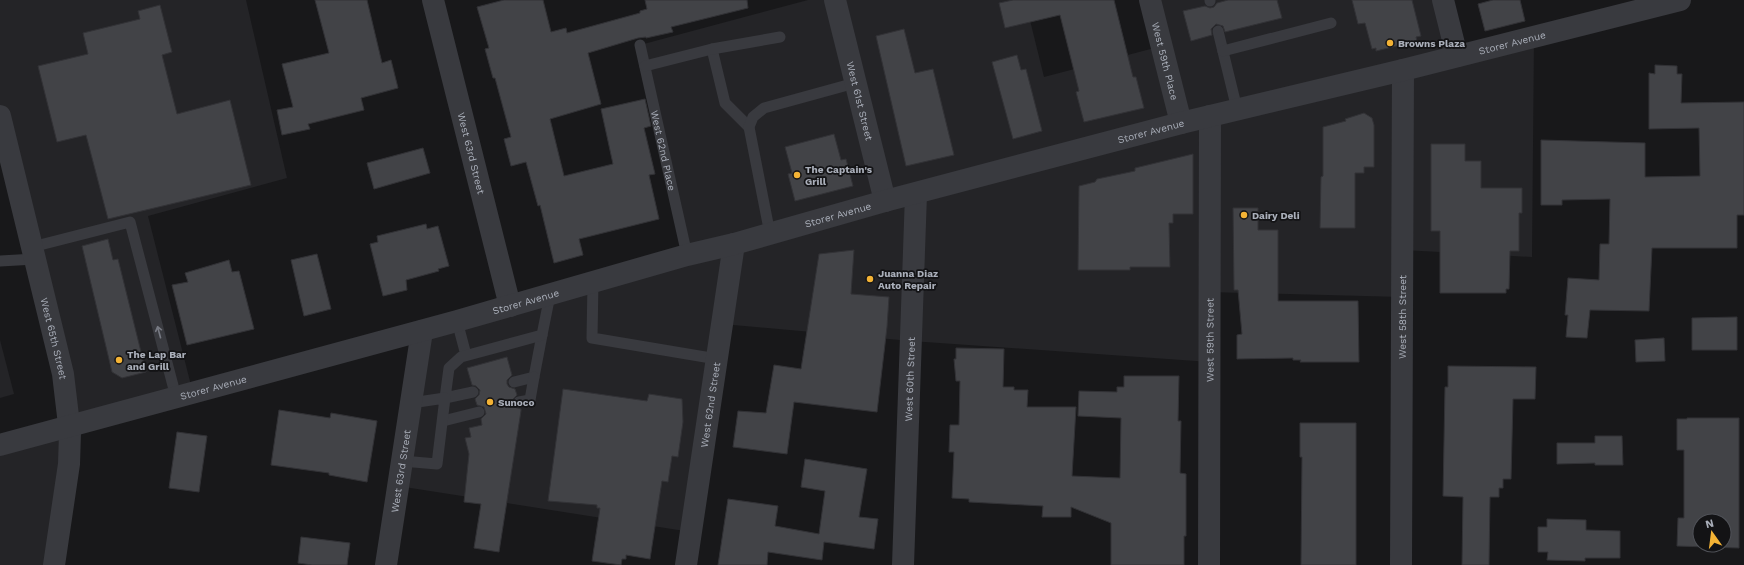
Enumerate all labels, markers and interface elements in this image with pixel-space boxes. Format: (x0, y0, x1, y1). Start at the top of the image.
street label: West 59th Place (1150, 21, 1181, 101)
street label: Storer Avenue (1478, 29, 1547, 56)
marker: Browns Plaza (1385, 38, 1395, 48)
place label: Browns Plaza (1398, 38, 1465, 49)
street label: West 61st Street (845, 60, 875, 142)
street label: West 62nd Place (649, 109, 678, 192)
street label: West 63rd Street (456, 111, 487, 196)
street label: Storer Avenue (1116, 117, 1186, 145)
place label: The Captain's Grill (805, 164, 873, 187)
marker: The Captain's Grill (792, 170, 802, 180)
street label: Storer Avenue (803, 200, 873, 229)
marker: Dairy Deli (1239, 210, 1249, 220)
place label: Dairy Deli (1252, 210, 1300, 221)
place label: Juanna Diaz Auto Repair (878, 268, 938, 291)
marker: Juanna Diaz Auto Repair (865, 274, 875, 284)
street label: West 58th Street (1396, 274, 1408, 359)
street label: Storer Avenue (491, 286, 560, 316)
street label: West 65th Street (39, 296, 69, 381)
street label: West 59th Street (1204, 297, 1215, 382)
one-way arrow (155, 326, 163, 339)
street label: West 60th Street (903, 336, 917, 421)
place label: The Lap Bar and Grill (127, 349, 187, 372)
marker: The Lap Bar and Grill (114, 355, 124, 365)
street label: West 62nd Street (698, 361, 722, 448)
street label: Storer Avenue (179, 373, 248, 401)
marker: Sunoco (485, 397, 495, 407)
place label: Sunoco (498, 397, 534, 408)
street label: West 63rd Street (389, 428, 412, 513)
north arrow (1692, 513, 1732, 553)
text: N (1704, 516, 1715, 531)

